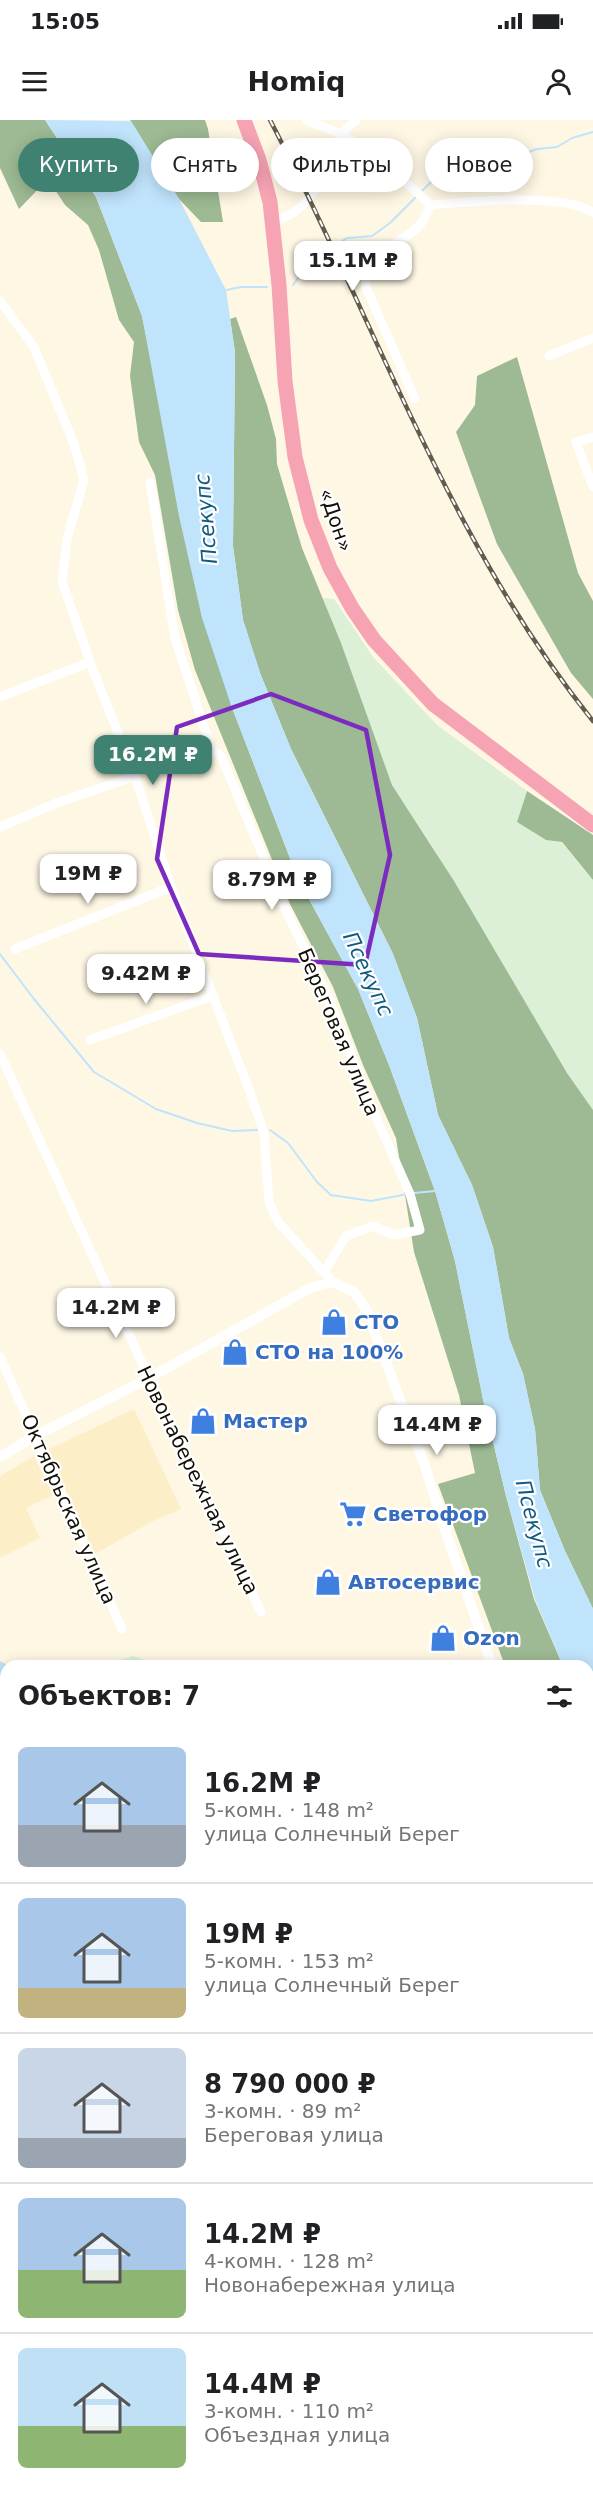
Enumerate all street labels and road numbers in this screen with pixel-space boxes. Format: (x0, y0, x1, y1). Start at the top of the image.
street label: «Дон» (314, 485, 358, 555)
street label: Береговая улица (293, 945, 385, 1119)
street label: Новонабережная улица (132, 1362, 264, 1598)
street label: Октябрьская улица (16, 1410, 122, 1608)

